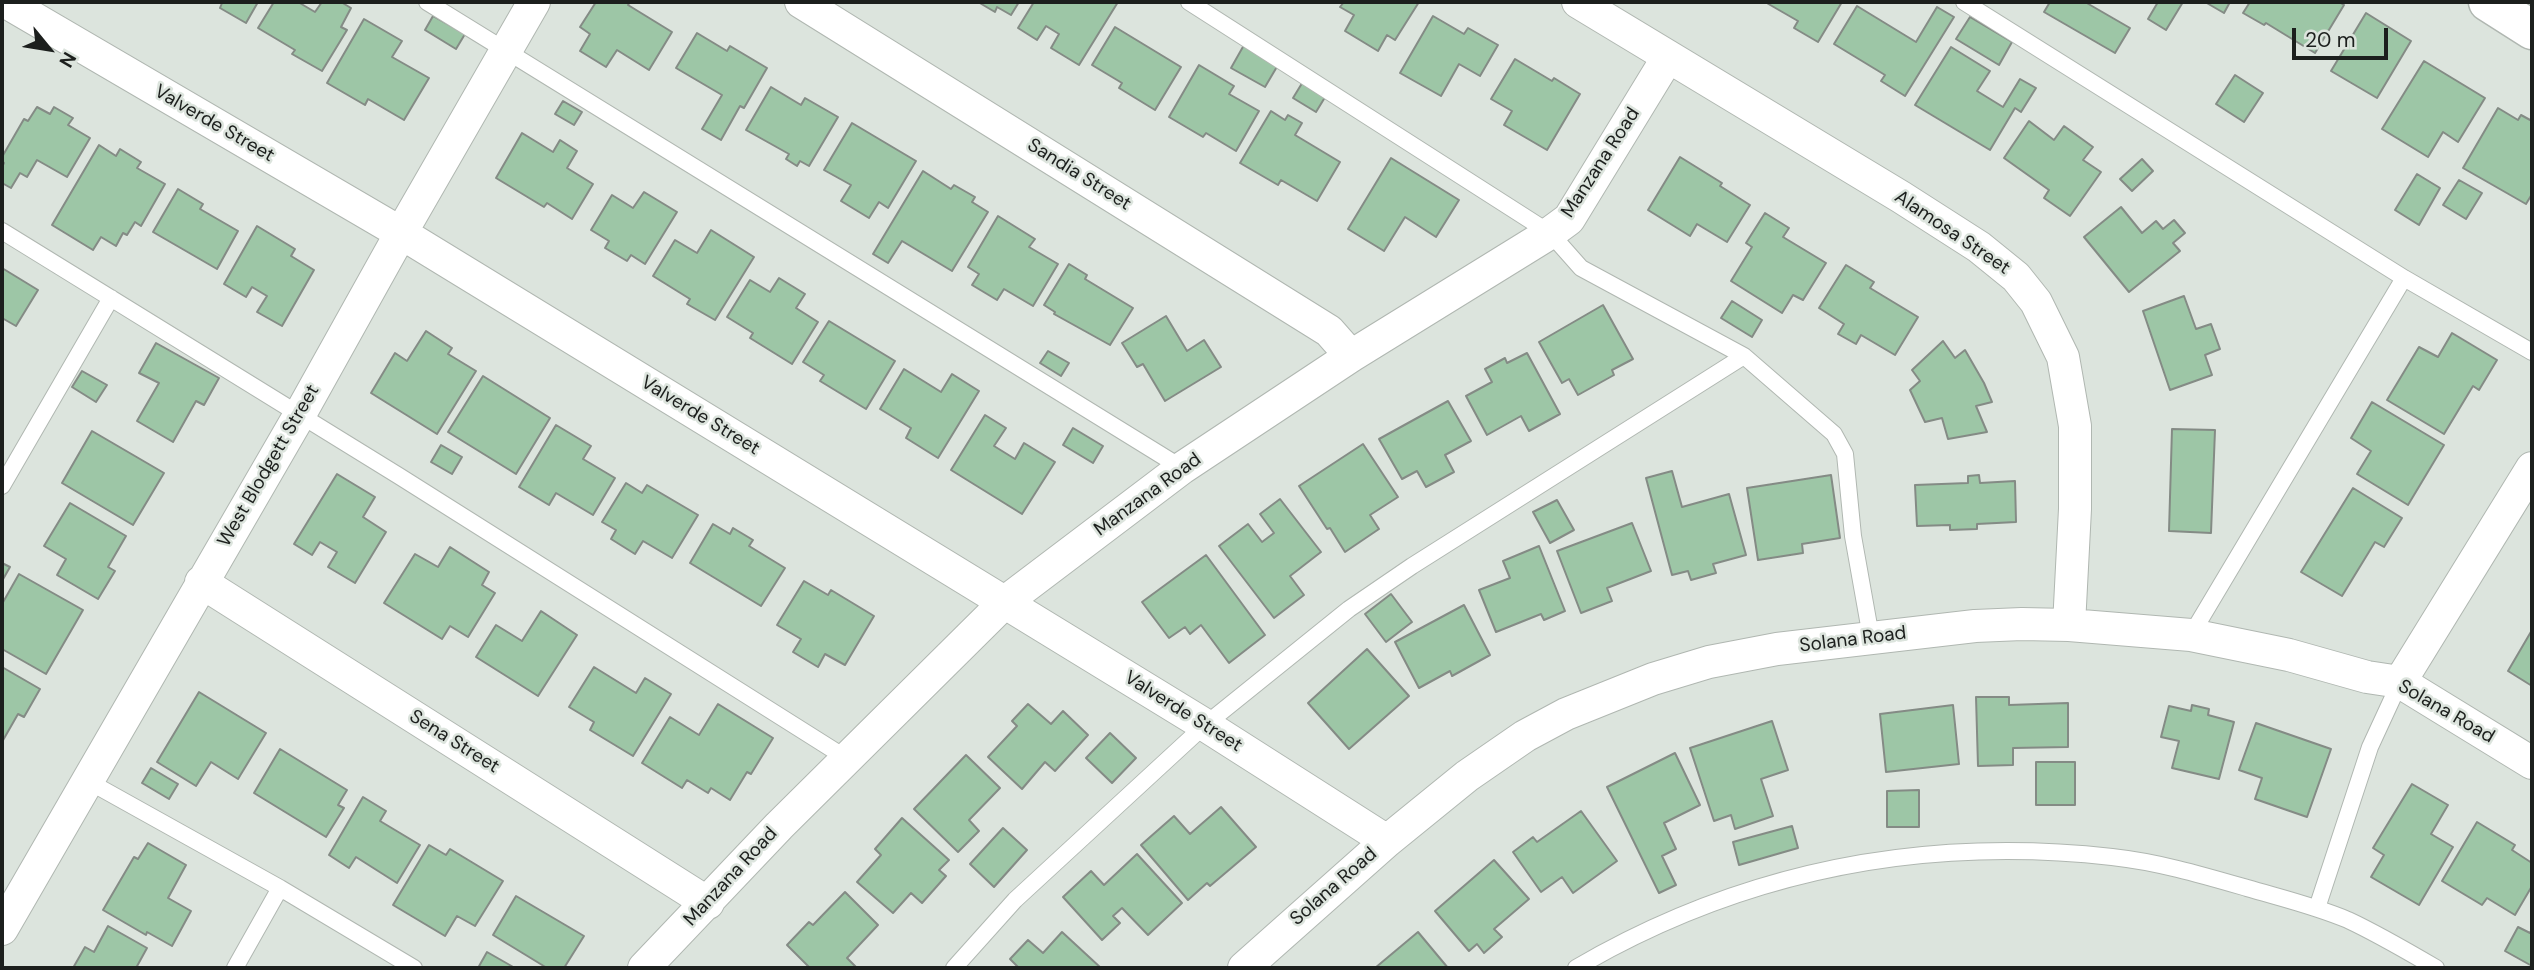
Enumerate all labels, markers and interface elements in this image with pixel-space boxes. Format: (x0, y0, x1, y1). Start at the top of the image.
north arrow (14, 14, 84, 84)
scale bar (2296, 14, 2392, 58)
text: 20 m (2305, 26, 2356, 54)
text: N (53, 47, 82, 72)
street label: Valverde Street (150, 80, 278, 168)
street label: Manzana Road (1557, 104, 1645, 222)
street label: Sandia Street (1023, 134, 1135, 216)
street label: Alamosa Street (1890, 186, 2014, 280)
street label: Valverde Street (636, 372, 764, 460)
street label: West Blodgett Street (213, 381, 325, 551)
street label: Manzana Road (1090, 449, 1206, 541)
street label: Solana Road (1798, 622, 1908, 658)
street label: Valverde Street (1120, 667, 1246, 757)
street label: Solana Road (2394, 675, 2498, 749)
street label: Sena Street (405, 705, 503, 779)
street label: Manzana Road (679, 823, 783, 931)
street label: Solana Road (1286, 843, 1382, 931)

